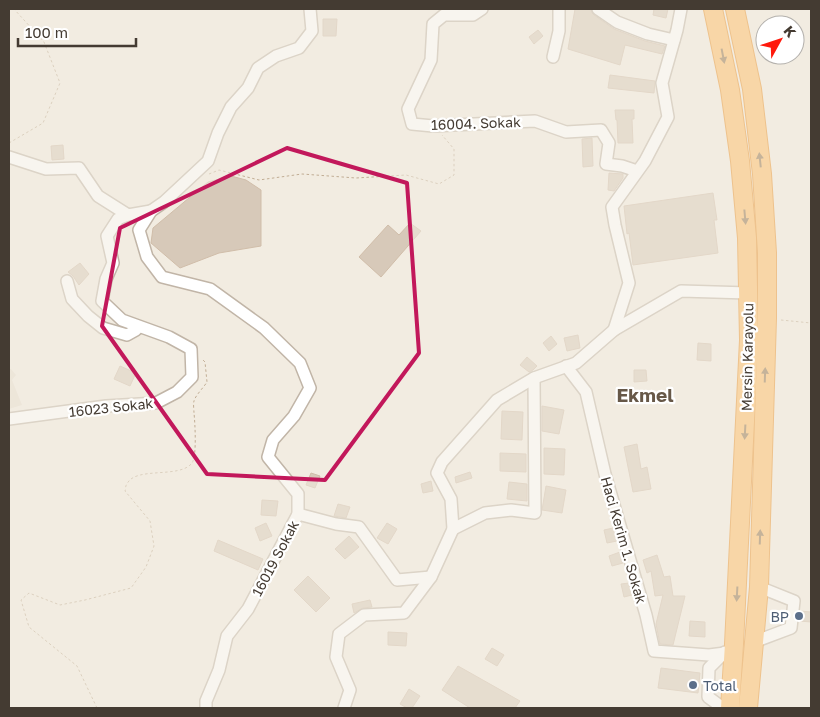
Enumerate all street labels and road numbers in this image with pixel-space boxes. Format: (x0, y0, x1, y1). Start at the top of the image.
street label: 16004. Sokak (431, 113, 521, 133)
street label: Mersin Karayolu (738, 303, 756, 411)
street label: 16023 Sokak (68, 394, 154, 420)
street label: Haci Kerim 1. Sokak (598, 474, 650, 606)
street label: 16019 Sokak (248, 517, 302, 599)

